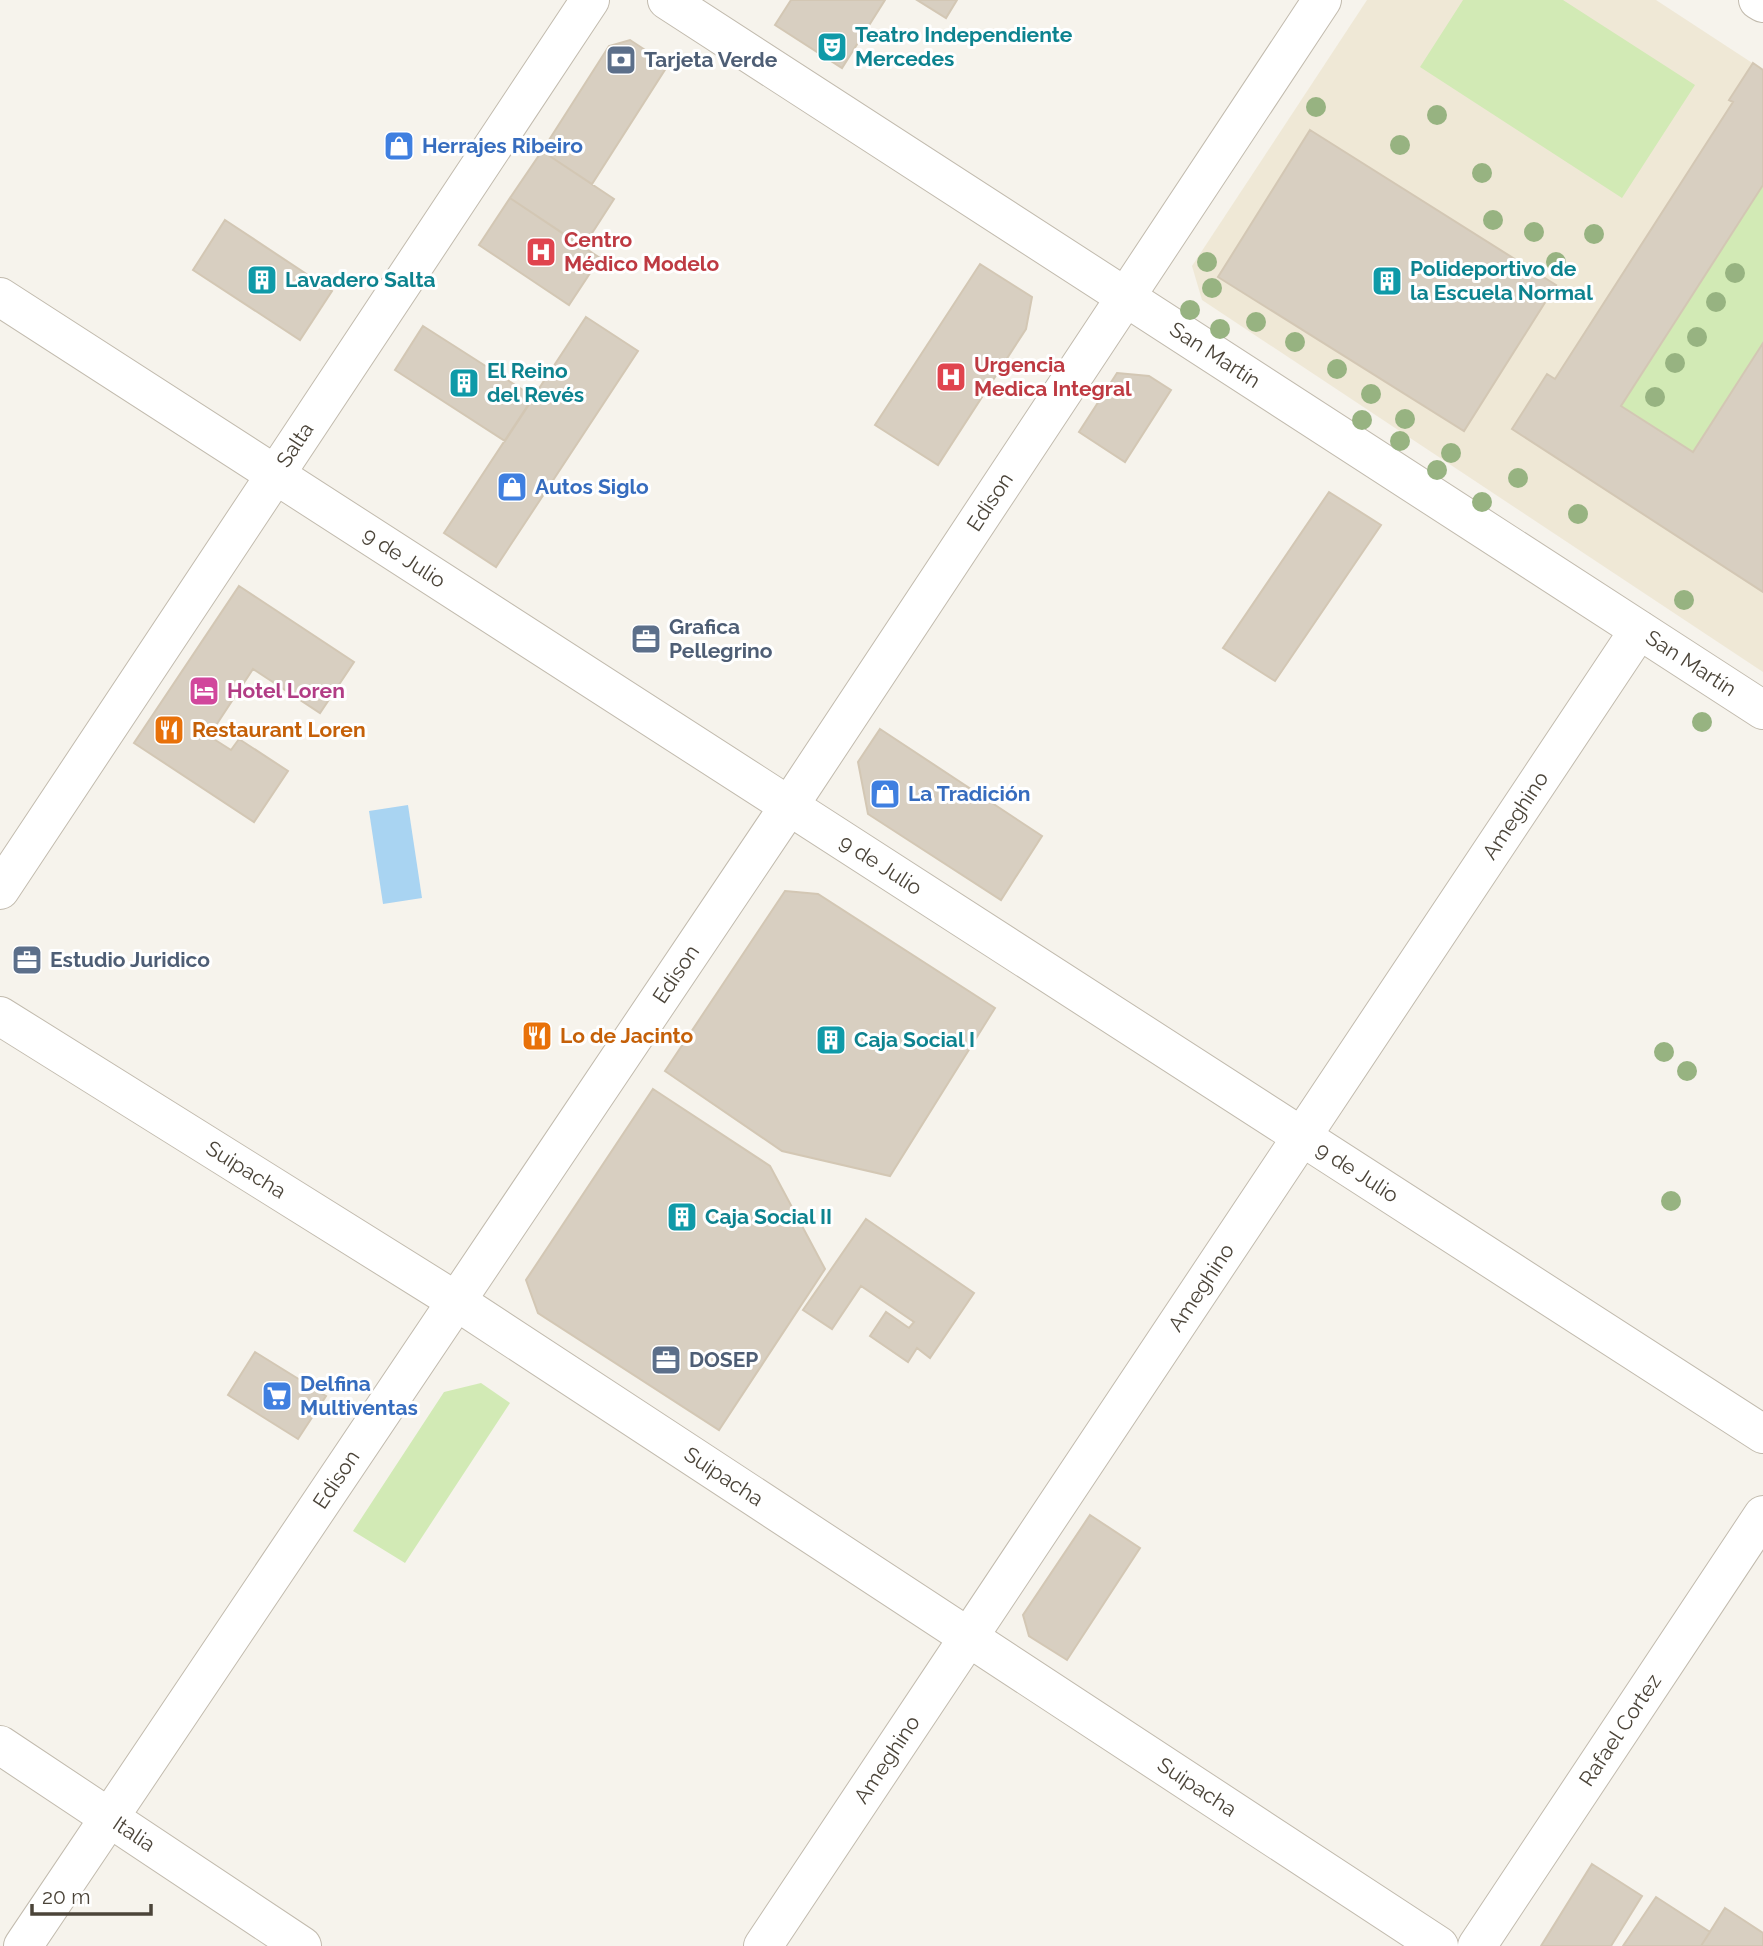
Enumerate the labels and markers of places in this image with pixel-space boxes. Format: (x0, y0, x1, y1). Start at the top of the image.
place label: Teatro Independiente Mercedes (855, 22, 1073, 71)
theatre icon: Teatro Independiente Mercedes (815, 30, 849, 64)
bank icon: Tarjeta Verde (604, 43, 638, 77)
place label: Tarjeta Verde (644, 47, 778, 72)
shop icon: Herrajes Ribeiro (382, 129, 416, 163)
place label: Herrajes Ribeiro (422, 133, 583, 158)
place label: Centro Médico Modelo (564, 227, 719, 276)
hospital icon: Centro Médico Modelo (524, 235, 558, 269)
place label: Polideportivo de la Escuela Normal (1410, 256, 1593, 305)
building icon: Lavadero Salta (245, 263, 279, 297)
building icon: Polideportivo de la Escuela Normal (1370, 264, 1404, 298)
place label: Lavadero Salta (285, 267, 436, 292)
place label: Urgencia Medica Integral (974, 352, 1132, 401)
place label: El Reino del Revés (487, 358, 584, 407)
hospital icon: Urgencia Medica Integral (934, 360, 968, 394)
building icon: El Reino del Revés (447, 366, 481, 400)
shop icon: Autos Siglo (495, 470, 529, 504)
place label: Autos Siglo (535, 474, 649, 499)
place label: Grafica Pellegrino (669, 614, 773, 663)
office icon: Grafica Pellegrino (629, 622, 663, 656)
hotel icon: Hotel Loren (187, 674, 221, 708)
place label: Hotel Loren (227, 678, 345, 703)
restaurant icon: Restaurant Loren (152, 713, 186, 747)
place label: Restaurant Loren (192, 717, 366, 742)
shop icon: La Tradición (868, 777, 902, 811)
place label: La Tradición (908, 781, 1030, 806)
office icon: Estudio Juridico (10, 943, 44, 977)
place label: Estudio Juridico (50, 947, 210, 972)
restaurant icon: Lo de Jacinto (520, 1019, 554, 1053)
place label: Lo de Jacinto (560, 1023, 693, 1048)
building icon: Caja Social I (814, 1023, 848, 1057)
place label: Caja Social I (854, 1027, 975, 1052)
building icon: Caja Social II (665, 1200, 699, 1234)
place label: Caja Social II (705, 1204, 832, 1229)
office icon: DOSEP (649, 1343, 683, 1377)
place label: DOSEP (689, 1347, 758, 1372)
place label: Delfina Multiventas (300, 1371, 418, 1420)
supermarket icon: Delfina Multiventas (260, 1379, 294, 1413)

